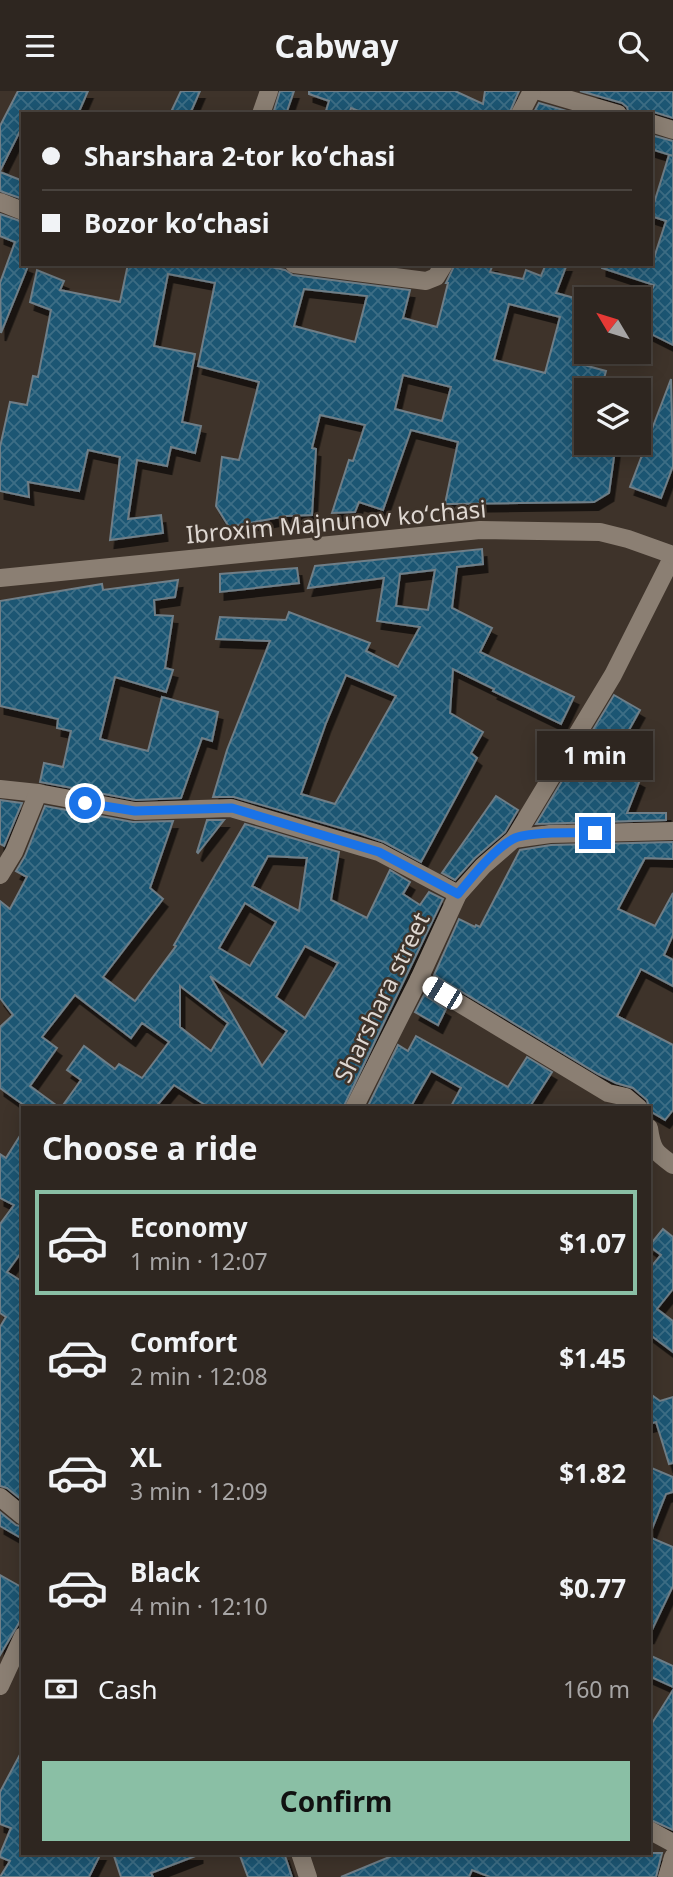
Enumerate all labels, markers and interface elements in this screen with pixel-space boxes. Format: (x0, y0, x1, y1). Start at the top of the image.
text: Cabway (274, 24, 399, 67)
icon: menu (21, 27, 59, 65)
icon: search (614, 27, 652, 65)
text: Sharshara 2-tor koʻchasi (84, 138, 395, 174)
text: Bozor koʻchasi (84, 205, 270, 241)
north arrow (574, 287, 651, 364)
map controls (574, 287, 651, 455)
button: layers (574, 378, 651, 455)
street label: Ibroxim Majnunov koʻchasi (184, 491, 488, 551)
callout: 1 min (537, 731, 653, 781)
text: 1 min (563, 739, 627, 771)
route start (69, 787, 101, 819)
route end (579, 817, 611, 849)
street label: Sharshara street (325, 906, 437, 1088)
car (419, 973, 466, 1013)
text: Choose a ride (42, 1126, 258, 1169)
text: Economy (130, 1209, 248, 1245)
icon: car (46, 1211, 109, 1274)
text: $1.07 (559, 1225, 626, 1261)
text: 1 min · 12:07 (130, 1245, 268, 1277)
text: Comfort (130, 1324, 238, 1360)
icon: car (46, 1326, 109, 1389)
text: $1.45 (559, 1340, 626, 1376)
text: 2 min · 12:08 (130, 1360, 268, 1392)
text: XL (130, 1439, 162, 1475)
icon: car (46, 1441, 109, 1504)
text: $1.82 (559, 1455, 626, 1491)
text: 3 min · 12:09 (130, 1475, 268, 1507)
text: Black (130, 1554, 200, 1590)
icon: car (46, 1556, 109, 1619)
text: $0.77 (559, 1570, 626, 1606)
text: 4 min · 12:10 (130, 1590, 268, 1622)
icon: cash (42, 1670, 80, 1708)
text: Cash (98, 1671, 158, 1707)
text: 160 m (563, 1673, 630, 1705)
button: Confirm (42, 1761, 630, 1841)

